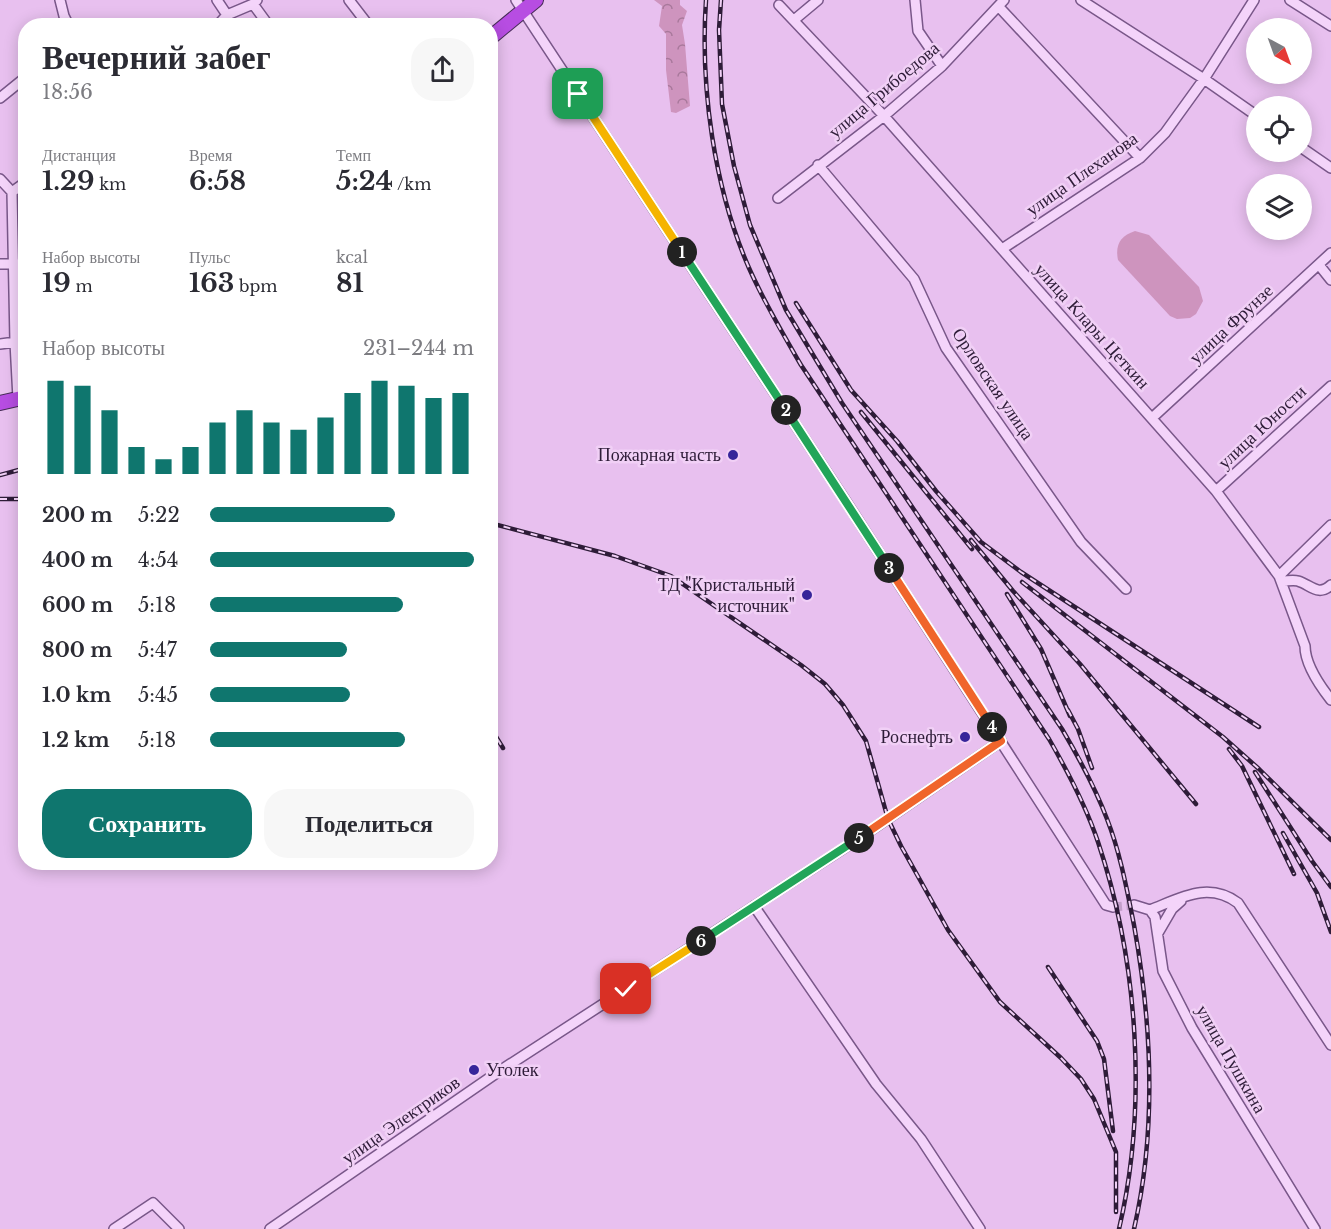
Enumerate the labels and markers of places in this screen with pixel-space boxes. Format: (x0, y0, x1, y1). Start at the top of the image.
pin (552, 68, 603, 119)
pin: 1 (667, 237, 697, 267)
pin: 2 (771, 395, 801, 425)
place label: Пожарная часть (598, 444, 721, 466)
marker: Пожарная часть (726, 448, 740, 462)
pin: 3 (874, 553, 904, 583)
place label: ТД "Кристальный источник" (658, 574, 795, 617)
marker: ТД "Кристальный источник" (800, 588, 814, 602)
pin: 4 (977, 712, 1007, 742)
place label: Роснефть (880, 726, 953, 748)
marker: Роснефть (958, 730, 972, 744)
pin: 5 (844, 823, 874, 853)
pin: 6 (686, 926, 716, 956)
pin (600, 963, 651, 1014)
place label: Уголек (486, 1059, 539, 1081)
marker: Уголек (467, 1063, 481, 1077)

